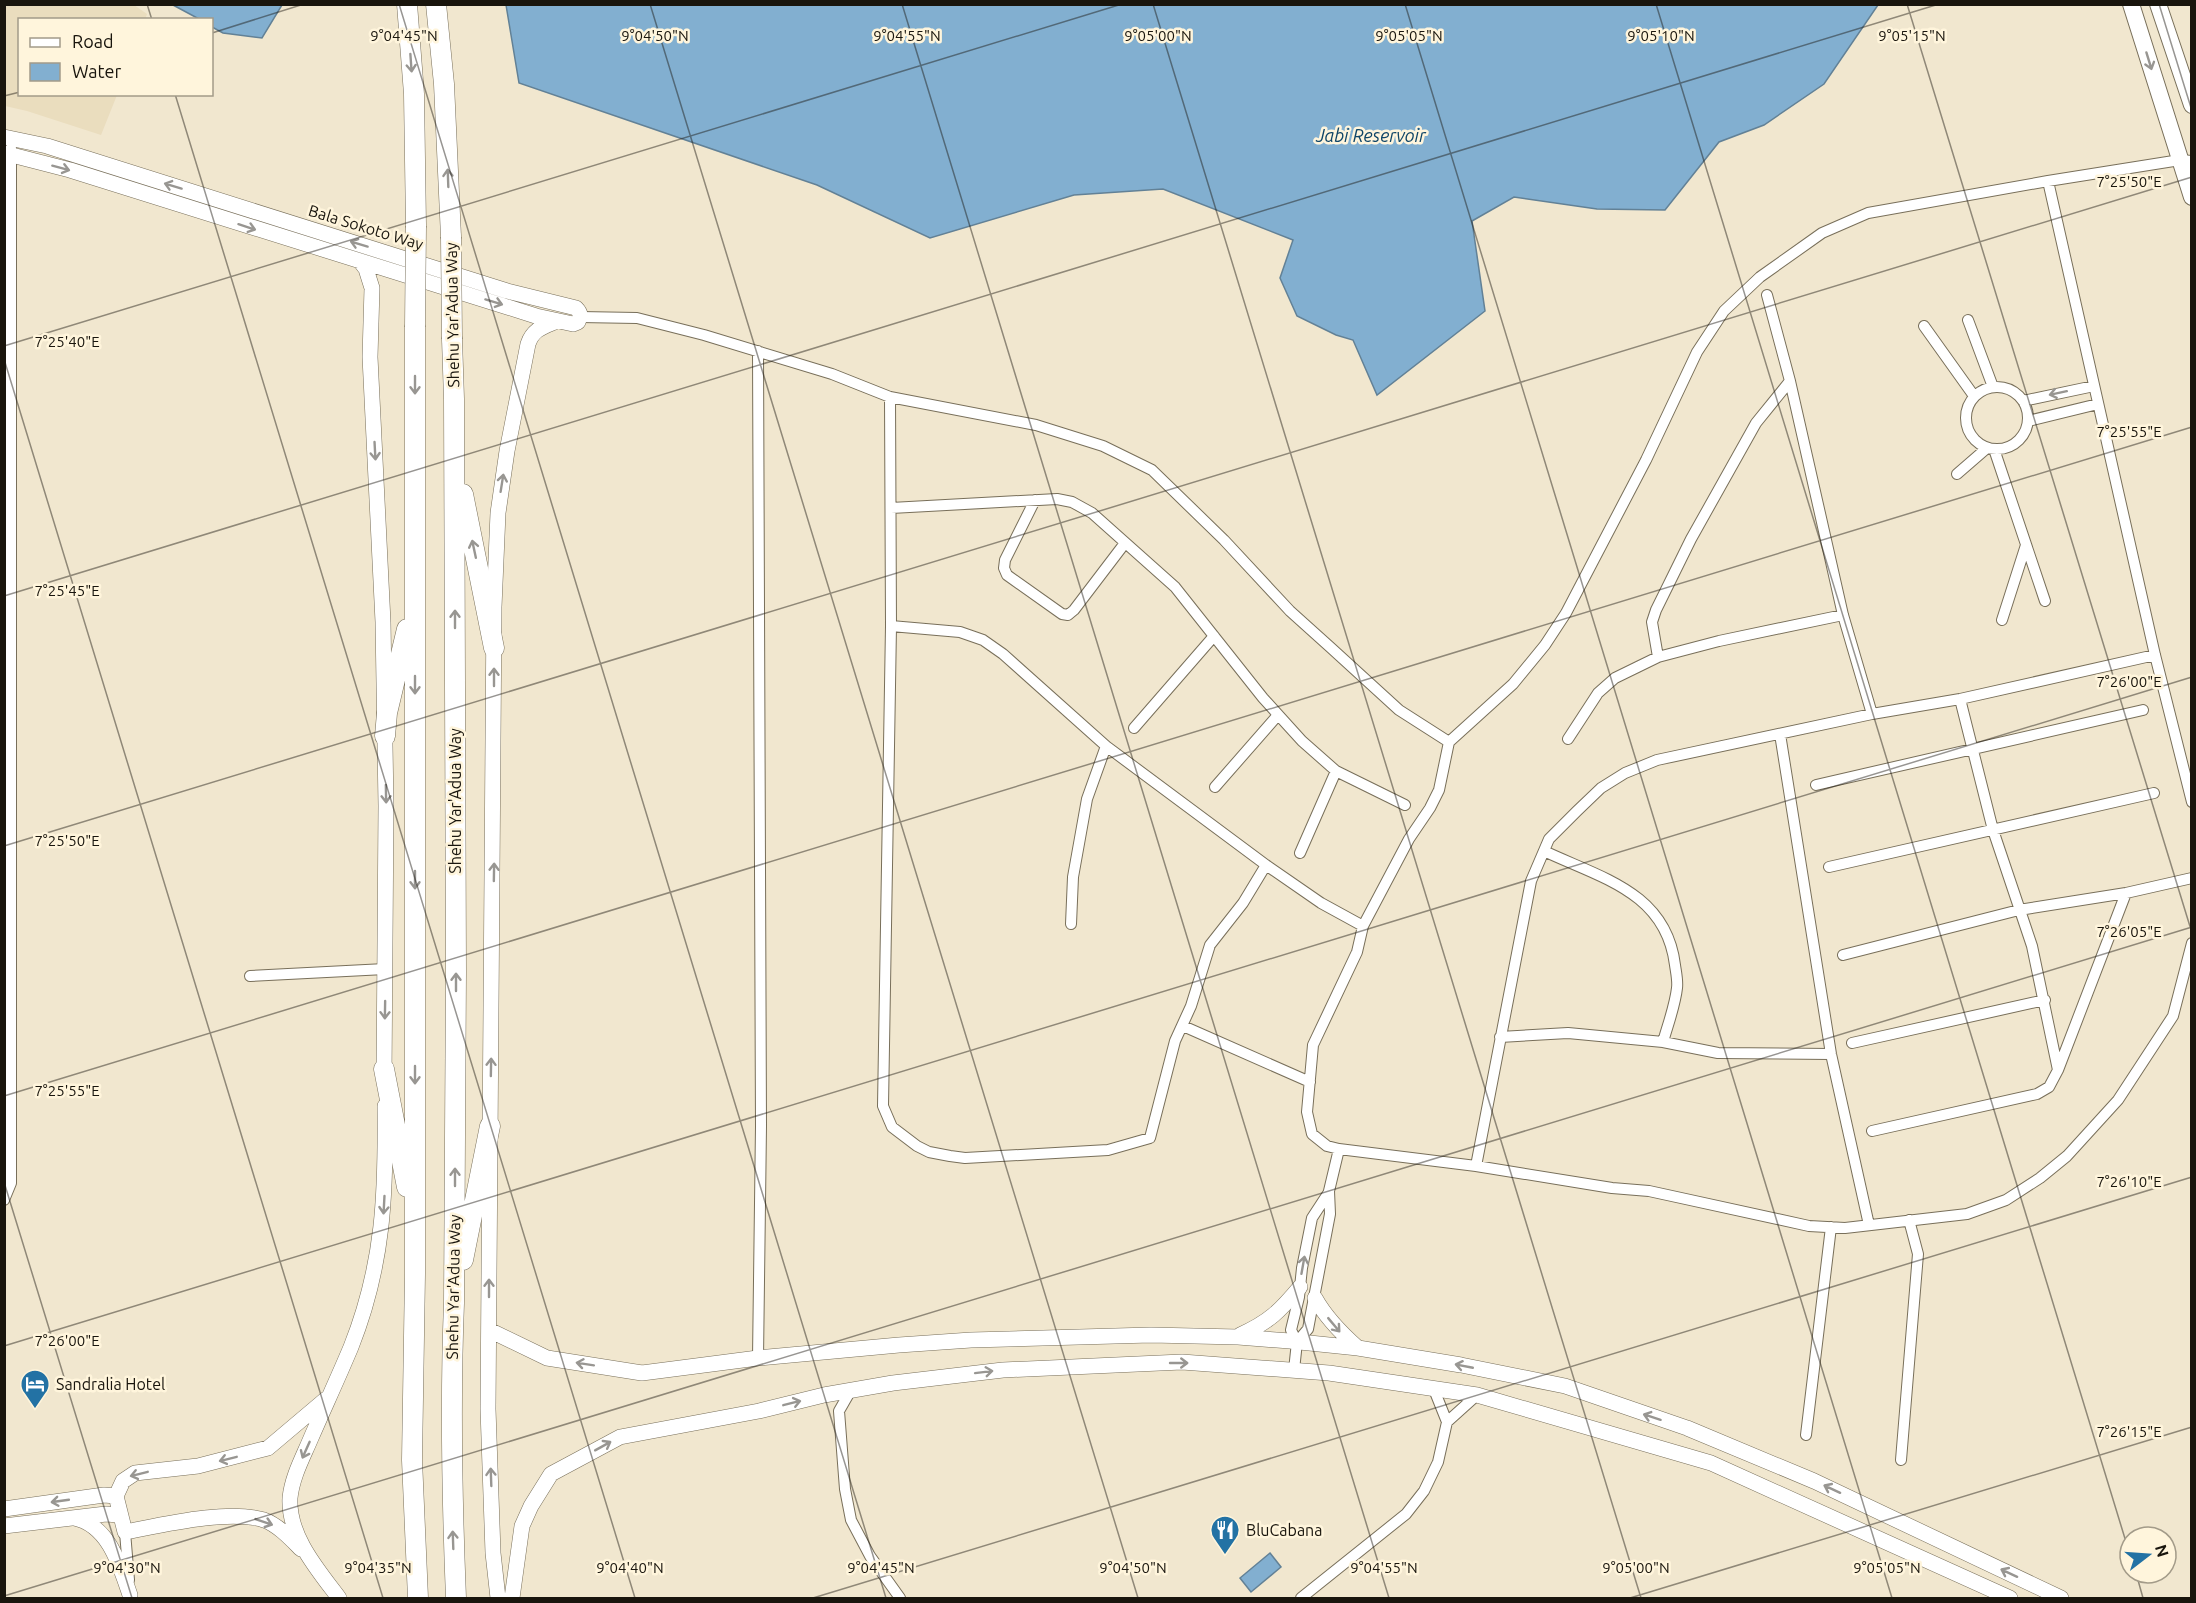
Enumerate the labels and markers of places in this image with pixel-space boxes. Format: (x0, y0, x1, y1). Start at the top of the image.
hotel icon: Sandralia Hotel (19, 1368, 51, 1410)
place label: Sandralia Hotel (56, 1375, 165, 1393)
restaurant icon: BluCabana (1209, 1514, 1241, 1556)
place label: BluCabana (1246, 1521, 1322, 1539)

